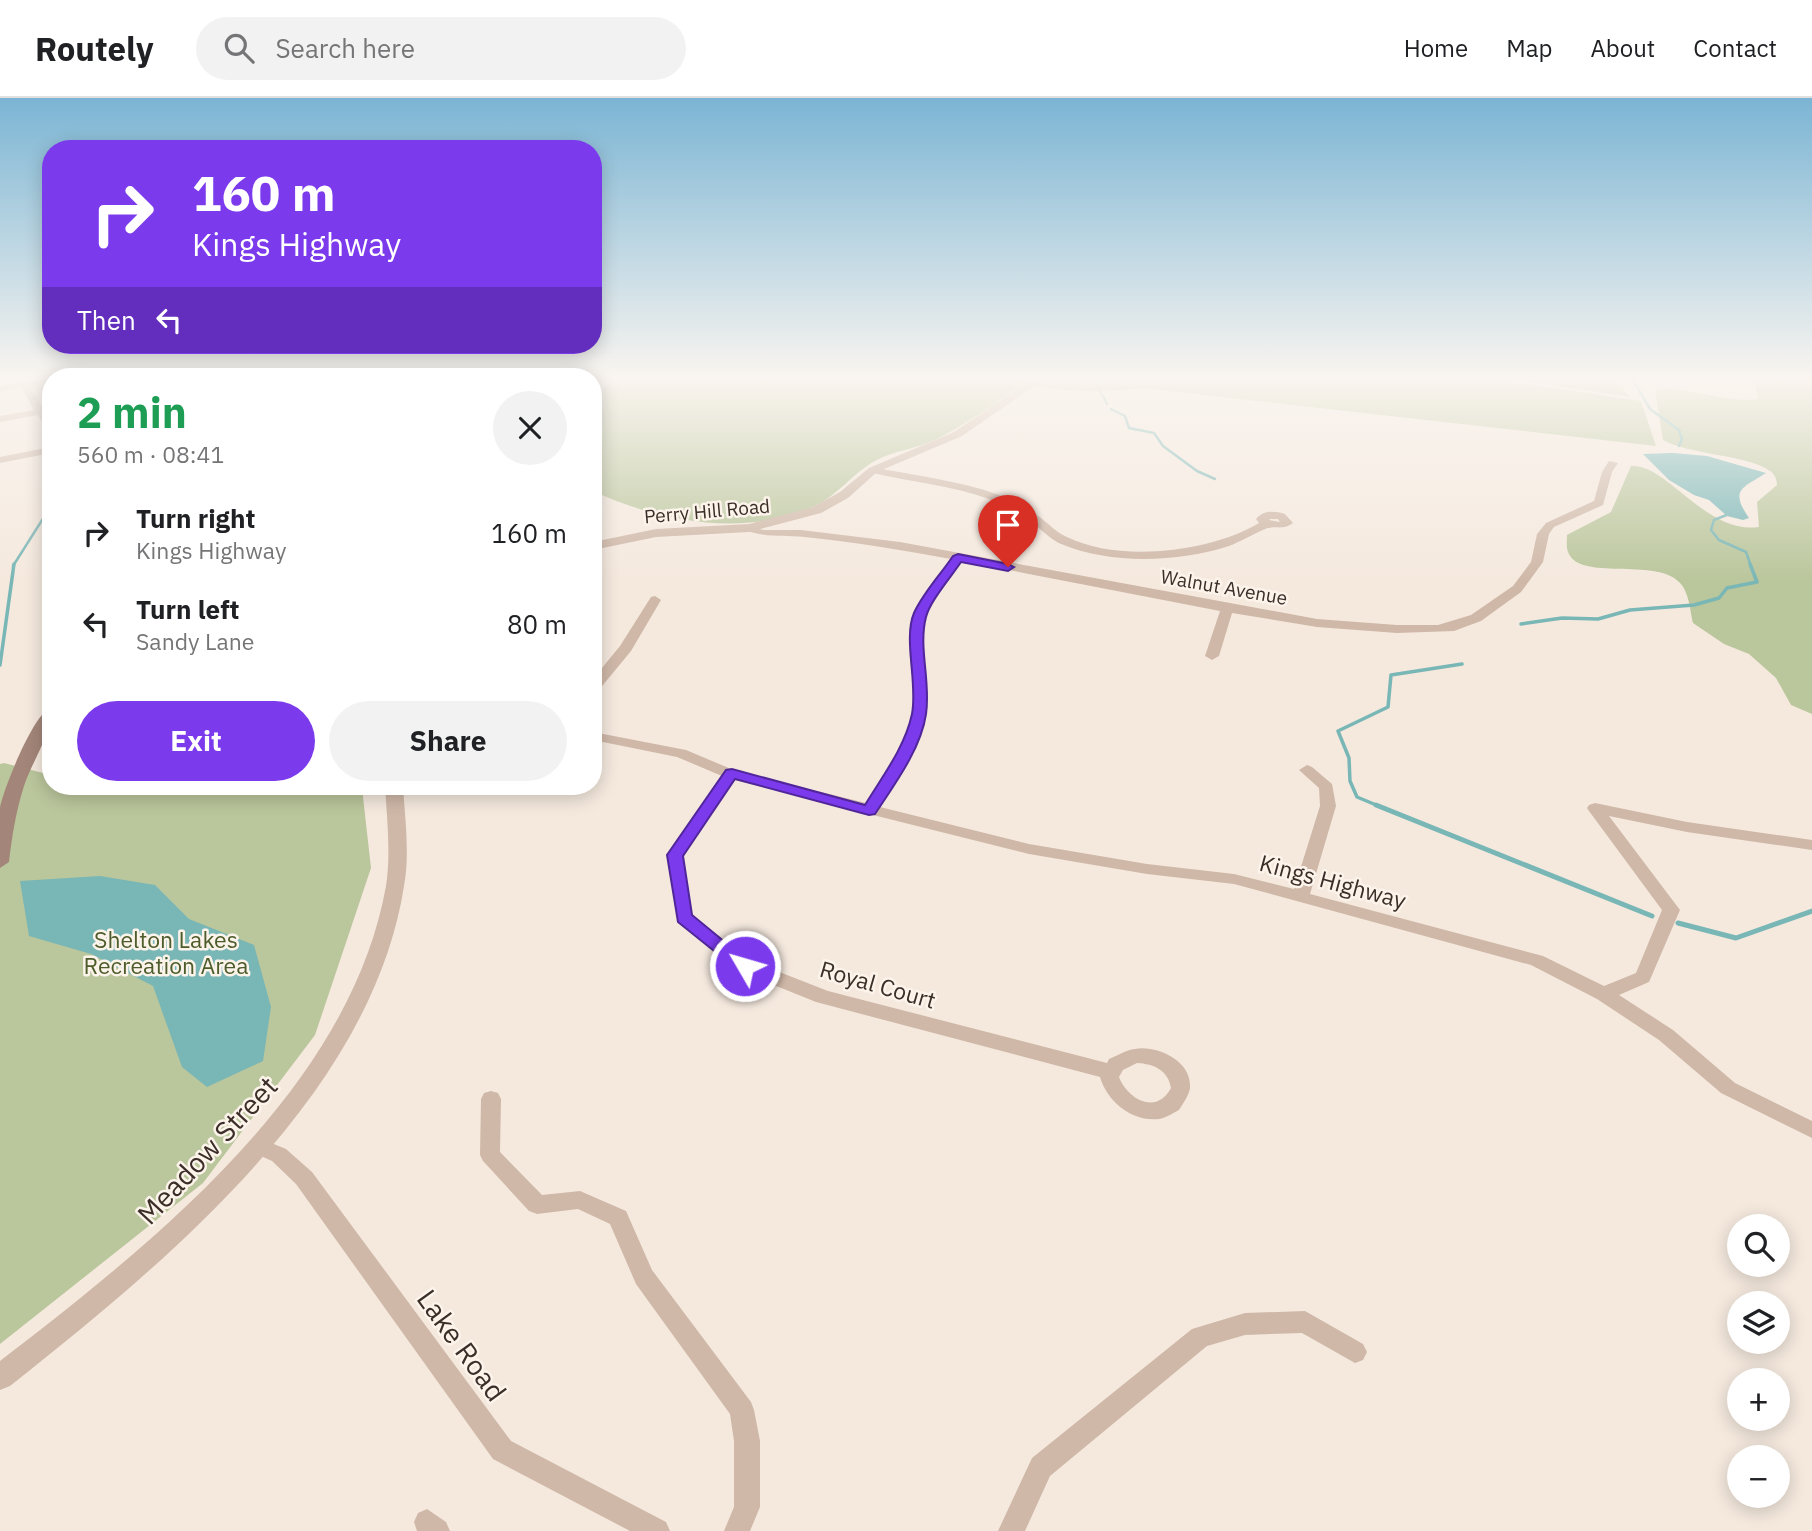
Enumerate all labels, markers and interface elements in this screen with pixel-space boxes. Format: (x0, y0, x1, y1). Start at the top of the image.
search box (196, 17, 686, 80)
text: Routely (35, 27, 154, 70)
icon: search (220, 29, 258, 67)
text: Search here (276, 31, 415, 65)
text: Home (1404, 32, 1468, 64)
text: Map (1506, 32, 1552, 64)
text: About (1590, 32, 1655, 64)
text: Contact (1693, 32, 1777, 64)
text: 160 m (192, 161, 336, 224)
icon: right (77, 168, 168, 259)
text: Kings Highway (192, 223, 401, 265)
icon: left (150, 301, 188, 339)
text: Then (77, 303, 136, 337)
text: 2 min (77, 385, 187, 440)
button: close (493, 391, 567, 465)
text: 560 m · 08:41 (77, 439, 224, 469)
street label: Perry Hill Road (643, 494, 771, 528)
pin (978, 495, 1038, 567)
text: Turn right (136, 501, 255, 535)
icon: arrive (989, 506, 1027, 544)
icon: right (77, 514, 115, 552)
text: 160 m (491, 516, 567, 550)
text: Kings Highway (136, 535, 286, 565)
street label: Walnut Avenue (1159, 564, 1289, 610)
text: Turn left (136, 592, 239, 626)
icon: left (77, 605, 115, 643)
text: 80 m (507, 607, 567, 641)
text: Sandy Lane (136, 626, 254, 656)
button: Exit (77, 701, 315, 781)
button: Share (329, 701, 567, 781)
street label: Kings Highway (1256, 847, 1410, 915)
park label: Shelton Lakes Recreation Area (84, 924, 248, 980)
position arrow (708, 929, 782, 1003)
street label: Royal Court (817, 953, 939, 1015)
street label: Meadow Street (129, 1068, 285, 1232)
map controls (1727, 1214, 1790, 1508)
button: search (1727, 1214, 1790, 1277)
street label: Lake Road (409, 1282, 515, 1408)
button: layers (1727, 1291, 1790, 1354)
button: + (1727, 1368, 1790, 1431)
button: − (1727, 1445, 1790, 1508)

